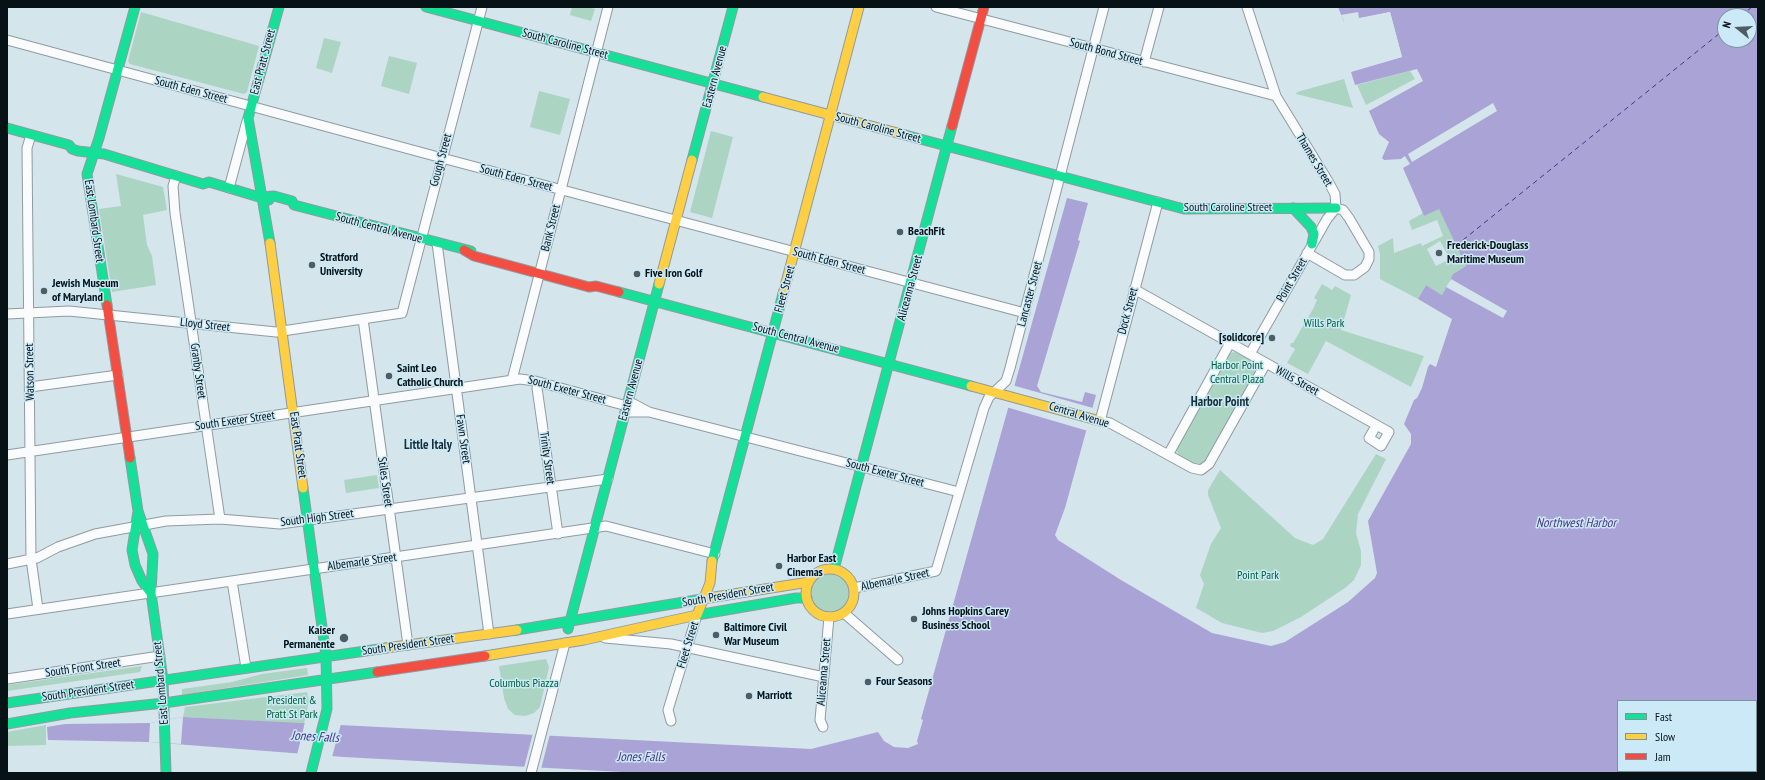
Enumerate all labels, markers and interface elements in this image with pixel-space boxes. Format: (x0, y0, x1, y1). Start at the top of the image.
north arrow (1717, 8, 1757, 48)
text: N (1719, 20, 1734, 30)
street label: South Caroline Street (521, 26, 609, 62)
street label: East Pratt Street (247, 28, 279, 96)
street label: South Bond Street (1068, 35, 1144, 69)
street label: Eastern Avenue (700, 44, 730, 110)
street label: South Eden Street (153, 73, 229, 107)
street label: South Caroline Street (834, 110, 922, 146)
street label: Thames Street (1292, 131, 1336, 189)
street label: Gough Street (427, 132, 455, 188)
street label: South Eden Street (478, 161, 554, 195)
street label: East Lombard Street (81, 179, 107, 263)
street label: South Caroline Street (1184, 201, 1272, 215)
street label: Bank Street (538, 203, 564, 253)
street label: South Central Avenue (334, 210, 424, 246)
place label: BeachFit (908, 225, 945, 239)
marker: BeachFit (895, 227, 905, 237)
place label: Frederick-Douglass Maritime Museum (1447, 239, 1528, 267)
street label: South Eden Street (791, 244, 867, 278)
marker: Frederick-Douglass Maritime Museum (1434, 248, 1444, 258)
place label: Stratford University (320, 251, 363, 279)
street label: Aliceanna Street (894, 253, 926, 323)
street label: Point Street (1274, 255, 1310, 305)
marker: Stratford University (307, 260, 317, 270)
street label: Lancaster Street (1014, 260, 1046, 328)
street label: Fleet Street (772, 264, 798, 314)
place label: Five Iron Golf (645, 267, 702, 281)
marker: Five Iron Golf (632, 269, 642, 279)
place label: Jewish Museum of Maryland (52, 277, 118, 305)
marker: Jewish Museum of Maryland (39, 286, 49, 296)
street label: Dock Street (1115, 286, 1141, 336)
street label: Lloyd Street (179, 315, 231, 335)
park label: Wills Park (1304, 317, 1344, 331)
street label: South Central Avenue (751, 320, 841, 356)
place label: [solidcore] (1219, 331, 1264, 345)
marker: [solidcore] (1267, 333, 1277, 343)
street label: Granby Street (187, 342, 209, 400)
street label: Watson Street (22, 343, 38, 401)
street label: Eastern Avenue (616, 357, 646, 423)
park label: Harbor Point Central Plaza (1210, 359, 1264, 387)
place label: Saint Leo Catholic Church (397, 362, 463, 390)
street label: Wills Street (1273, 363, 1321, 399)
marker: Saint Leo Catholic Church (384, 371, 394, 381)
street label: South Exeter Street (526, 373, 608, 407)
district label: Harbor Point (1191, 394, 1249, 410)
street label: Central Avenue (1047, 399, 1111, 431)
street label: South Exeter Street (194, 408, 276, 434)
street label: East Pratt Street (286, 411, 310, 479)
street label: Fawn Street (452, 413, 474, 465)
street label: Trinity Street (536, 431, 558, 485)
district label: Little Italy (404, 437, 452, 453)
street label: Stiles Street (374, 456, 396, 508)
street label: South Exeter Street (844, 456, 926, 490)
street label: South High Street (280, 506, 354, 530)
water label: Northwest Harbor (1536, 515, 1616, 531)
street label: Albemarle Street (327, 550, 397, 574)
place label: Harbor East Cinemas (787, 552, 836, 580)
marker: Harbor East Cinemas (774, 561, 784, 571)
street label: Albemarle Street (859, 566, 931, 594)
park label: Point Park (1237, 569, 1279, 583)
street label: South President Street (681, 580, 775, 610)
place label: Johns Hopkins Carey Business School (922, 605, 1009, 633)
marker: Johns Hopkins Carey Business School (909, 614, 919, 624)
street label: Fleet Street (674, 620, 702, 670)
place label: Baltimore Civil War Museum (724, 621, 787, 649)
place label: Kaiser Permanente (284, 624, 335, 652)
marker: Baltimore Civil War Museum (711, 630, 721, 640)
street label: South President Street (361, 631, 455, 659)
marker: Kaiser Permanente (338, 632, 350, 644)
street label: Aliceanna Street (814, 638, 834, 706)
street label: East Lombard Street (150, 641, 172, 725)
street label: South Front Street (44, 656, 122, 680)
place label: Four Seasons (876, 675, 932, 689)
street label: South President Street (41, 677, 135, 705)
park label: Columbus Piazza (489, 677, 559, 691)
marker: Four Seasons (863, 677, 873, 687)
place label: Marriott (757, 689, 792, 703)
marker: Marriott (744, 691, 754, 701)
park label: President & Pratt St Park (266, 694, 318, 722)
legend (1617, 700, 1757, 772)
text: Fast (1655, 709, 1672, 724)
water label: Jones Falls (291, 728, 339, 746)
text: Slow (1655, 729, 1675, 744)
water label: Jones Falls (617, 749, 665, 765)
text: Jam (1655, 749, 1671, 764)

